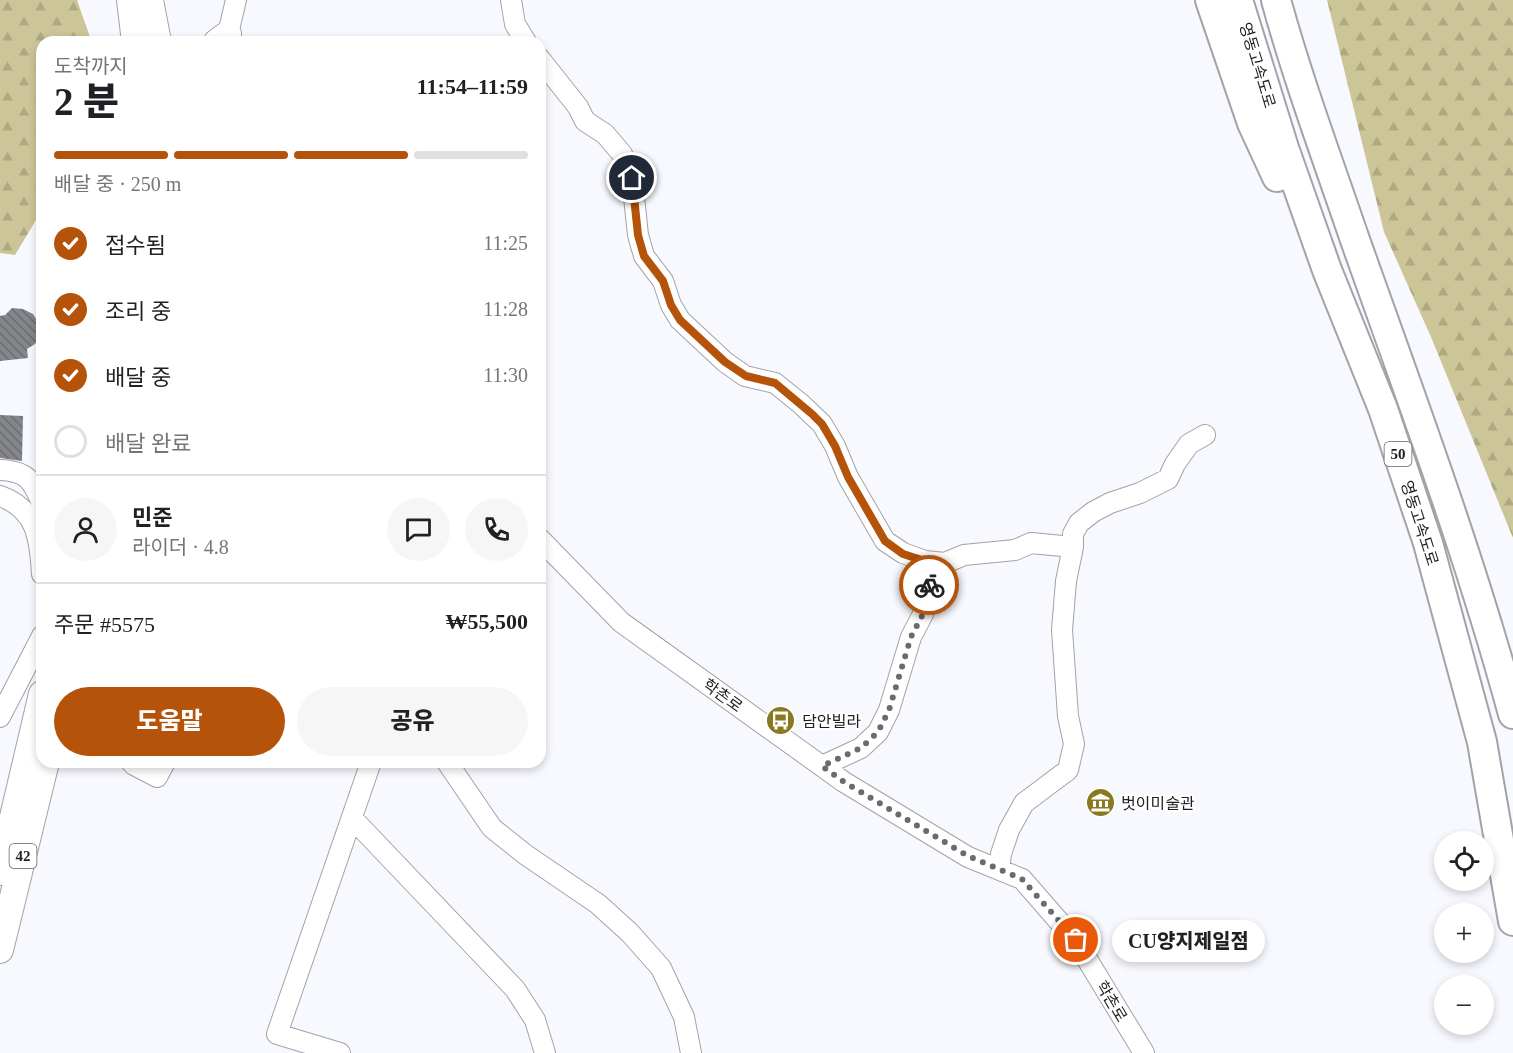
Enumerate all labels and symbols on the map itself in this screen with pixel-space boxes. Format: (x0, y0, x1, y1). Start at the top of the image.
street label: 영동고속도로 (1236, 20, 1279, 110)
pin (606, 152, 657, 203)
road number: 50 (1384, 442, 1412, 466)
street label: 영동고속도로 (1398, 479, 1441, 568)
courier (899, 555, 959, 615)
street label: 학촌로 (700, 676, 746, 715)
bus stop icon: 담안빌라 (765, 705, 797, 737)
place label: 담안빌라 (802, 713, 861, 730)
museum icon: 벗이미술관 (1084, 787, 1116, 819)
place label: 벗이미술관 (1121, 795, 1195, 812)
road number: 42 (10, 844, 36, 868)
pin (1050, 914, 1101, 965)
callout: CU양지제일점 (1112, 919, 1265, 961)
street label: 학촌로 (1093, 978, 1130, 1025)

